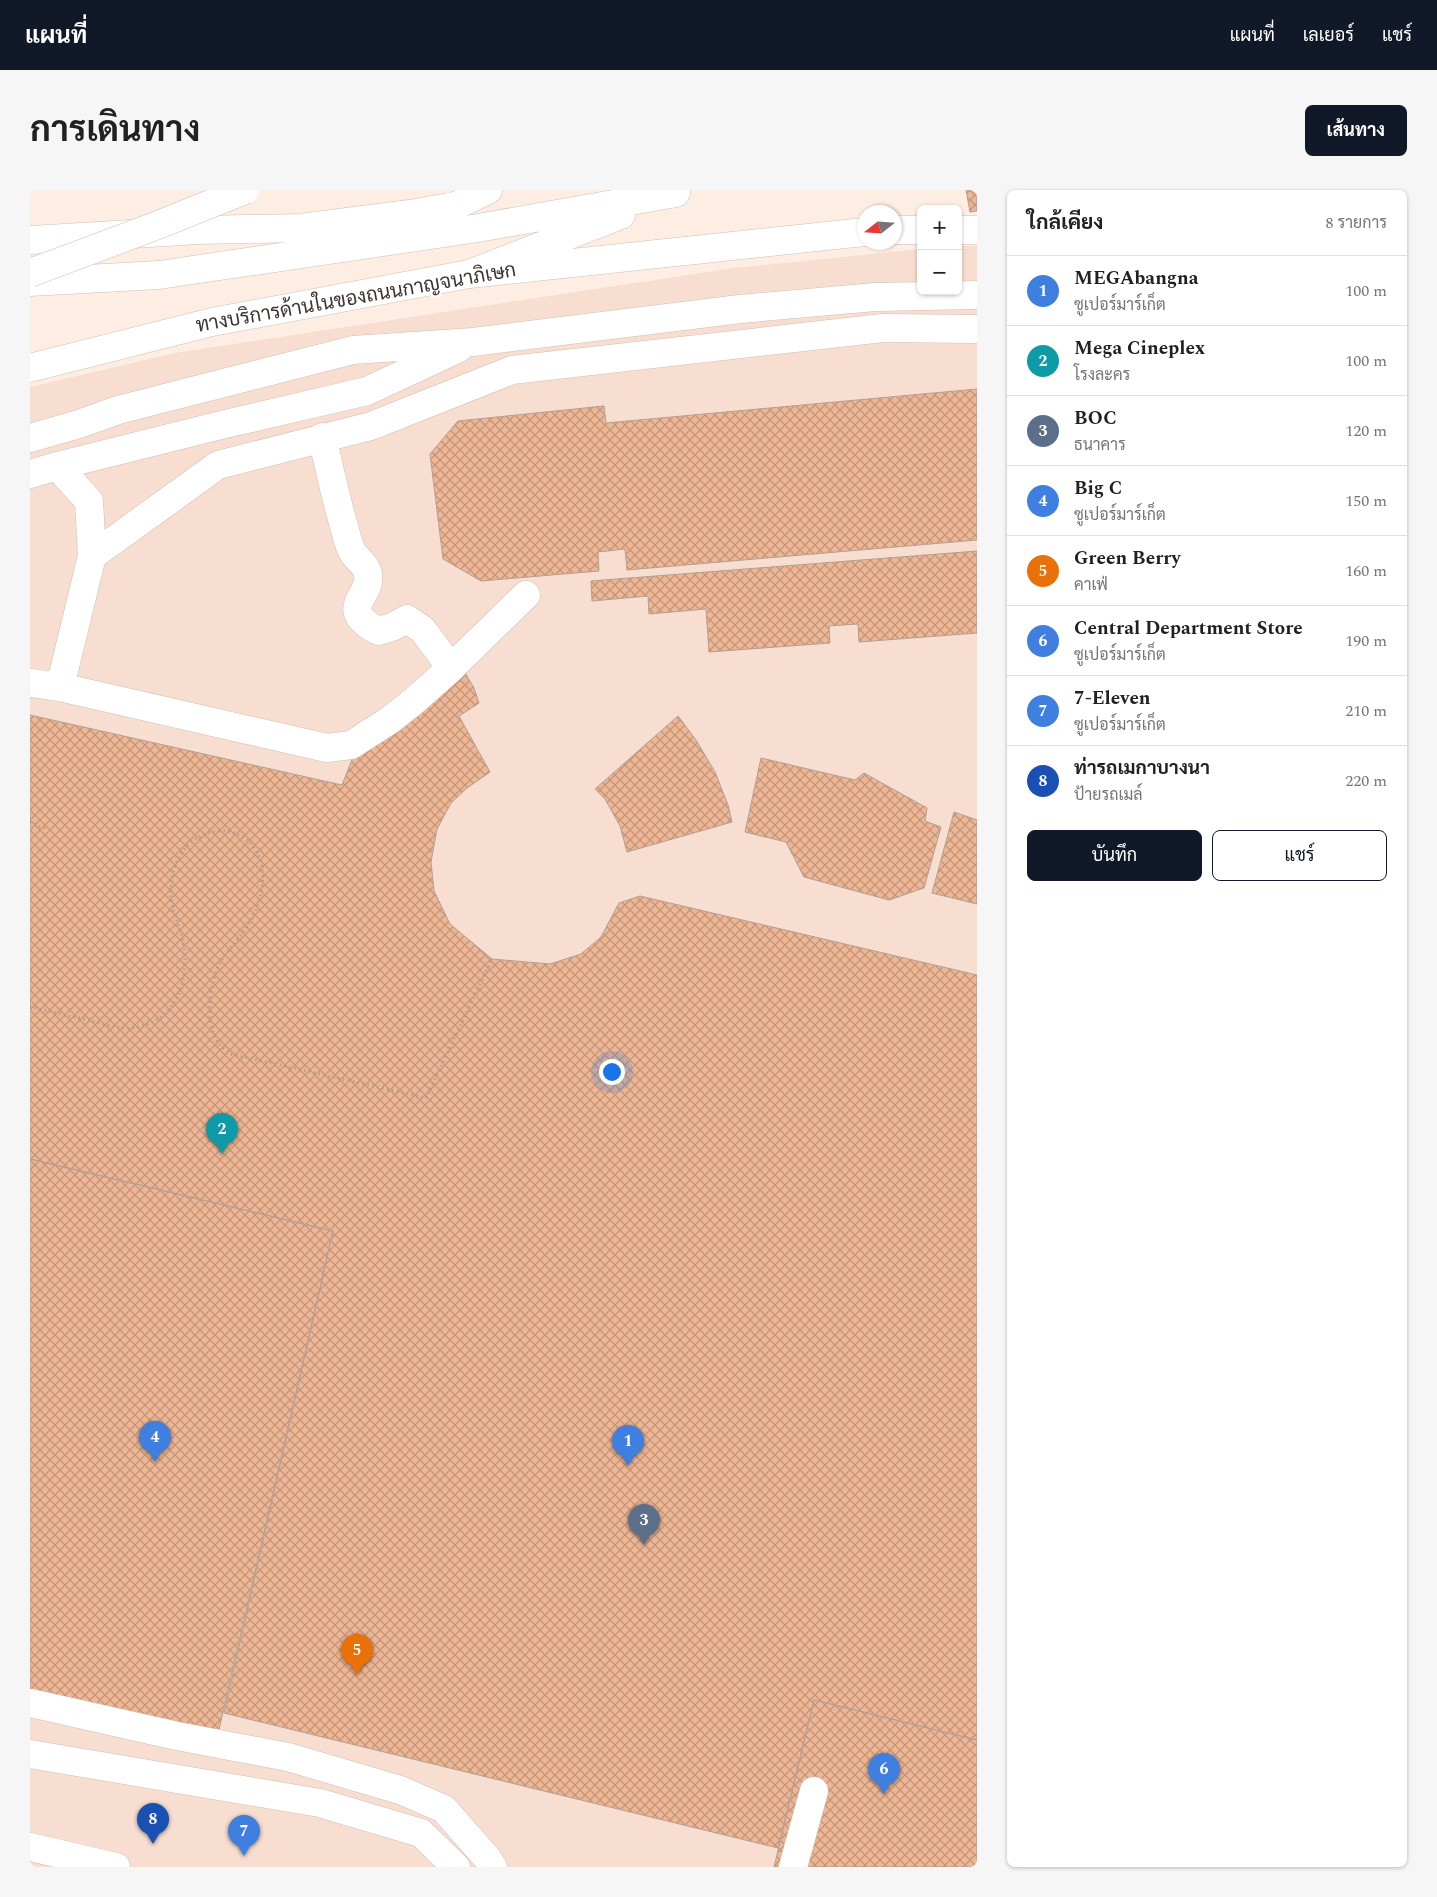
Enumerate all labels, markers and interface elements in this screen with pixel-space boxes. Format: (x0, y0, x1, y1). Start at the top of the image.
text: แผนที่ (25, 18, 87, 54)
text: แผนที่ (1230, 22, 1275, 49)
text: เลเยอร์ (1303, 22, 1354, 49)
text: แชร์ (1382, 22, 1412, 49)
text: การเดินทาง (30, 104, 200, 157)
button: เส้นทาง (1305, 105, 1407, 156)
north arrow (857, 205, 902, 250)
map controls (917, 205, 962, 295)
button: + (917, 205, 962, 250)
text: ใกล้เคียง (1027, 207, 1103, 239)
text: 8 รายการ (1326, 211, 1387, 235)
button: − (917, 250, 962, 295)
street label: ทางบริการด้านในของถนนกาญจนาภิเษก (193, 255, 519, 341)
text: MEGAbangna (1074, 264, 1199, 293)
text: 1 (1039, 279, 1047, 303)
text: 100 m (1345, 279, 1387, 303)
text: ซูเปอร์มาร์เก็ต (1074, 293, 1166, 317)
text: Mega Cineplex (1074, 334, 1205, 363)
text: 2 (1039, 349, 1047, 373)
text: 100 m (1345, 349, 1387, 373)
text: โรงละคร (1074, 363, 1130, 387)
text: BOC (1074, 404, 1117, 433)
text: 3 (1039, 419, 1047, 443)
text: 120 m (1345, 419, 1387, 443)
text: ธนาคาร (1074, 433, 1126, 457)
text: Big C (1074, 474, 1122, 503)
text: 4 (1039, 489, 1047, 513)
text: 150 m (1345, 489, 1387, 513)
text: ซูเปอร์มาร์เก็ต (1074, 503, 1166, 527)
text: Green Berry (1074, 544, 1181, 573)
text: 5 (1039, 559, 1047, 583)
text: 160 m (1345, 559, 1387, 583)
text: คาเฟ่ (1074, 573, 1108, 597)
text: Central Department Store (1074, 614, 1303, 643)
text: 6 (1039, 629, 1047, 653)
text: 190 m (1345, 629, 1387, 653)
text: ซูเปอร์มาร์เก็ต (1074, 643, 1166, 667)
text: 7-Eleven (1074, 684, 1151, 713)
text: 7 (1039, 699, 1047, 723)
text: 210 m (1345, 699, 1387, 723)
text: ซูเปอร์มาร์เก็ต (1074, 713, 1166, 737)
text: ท่ารถเมกาบางนา (1074, 754, 1210, 783)
text: 8 (1039, 769, 1047, 793)
text: 220 m (1345, 769, 1387, 793)
text: ป้ายรถเมล์ (1074, 783, 1143, 807)
button: บันทึก (1027, 830, 1202, 881)
button: แชร์ (1212, 830, 1387, 881)
your location (599, 1059, 625, 1085)
pin: 2 (206, 1113, 238, 1154)
pin: 4 (139, 1421, 171, 1462)
pin: 1 (612, 1425, 644, 1466)
pin: 3 (628, 1504, 660, 1545)
pin: 5 (341, 1634, 373, 1675)
pin: 6 (868, 1753, 900, 1794)
pin: 8 (137, 1803, 169, 1844)
pin: 7 (228, 1815, 260, 1856)

